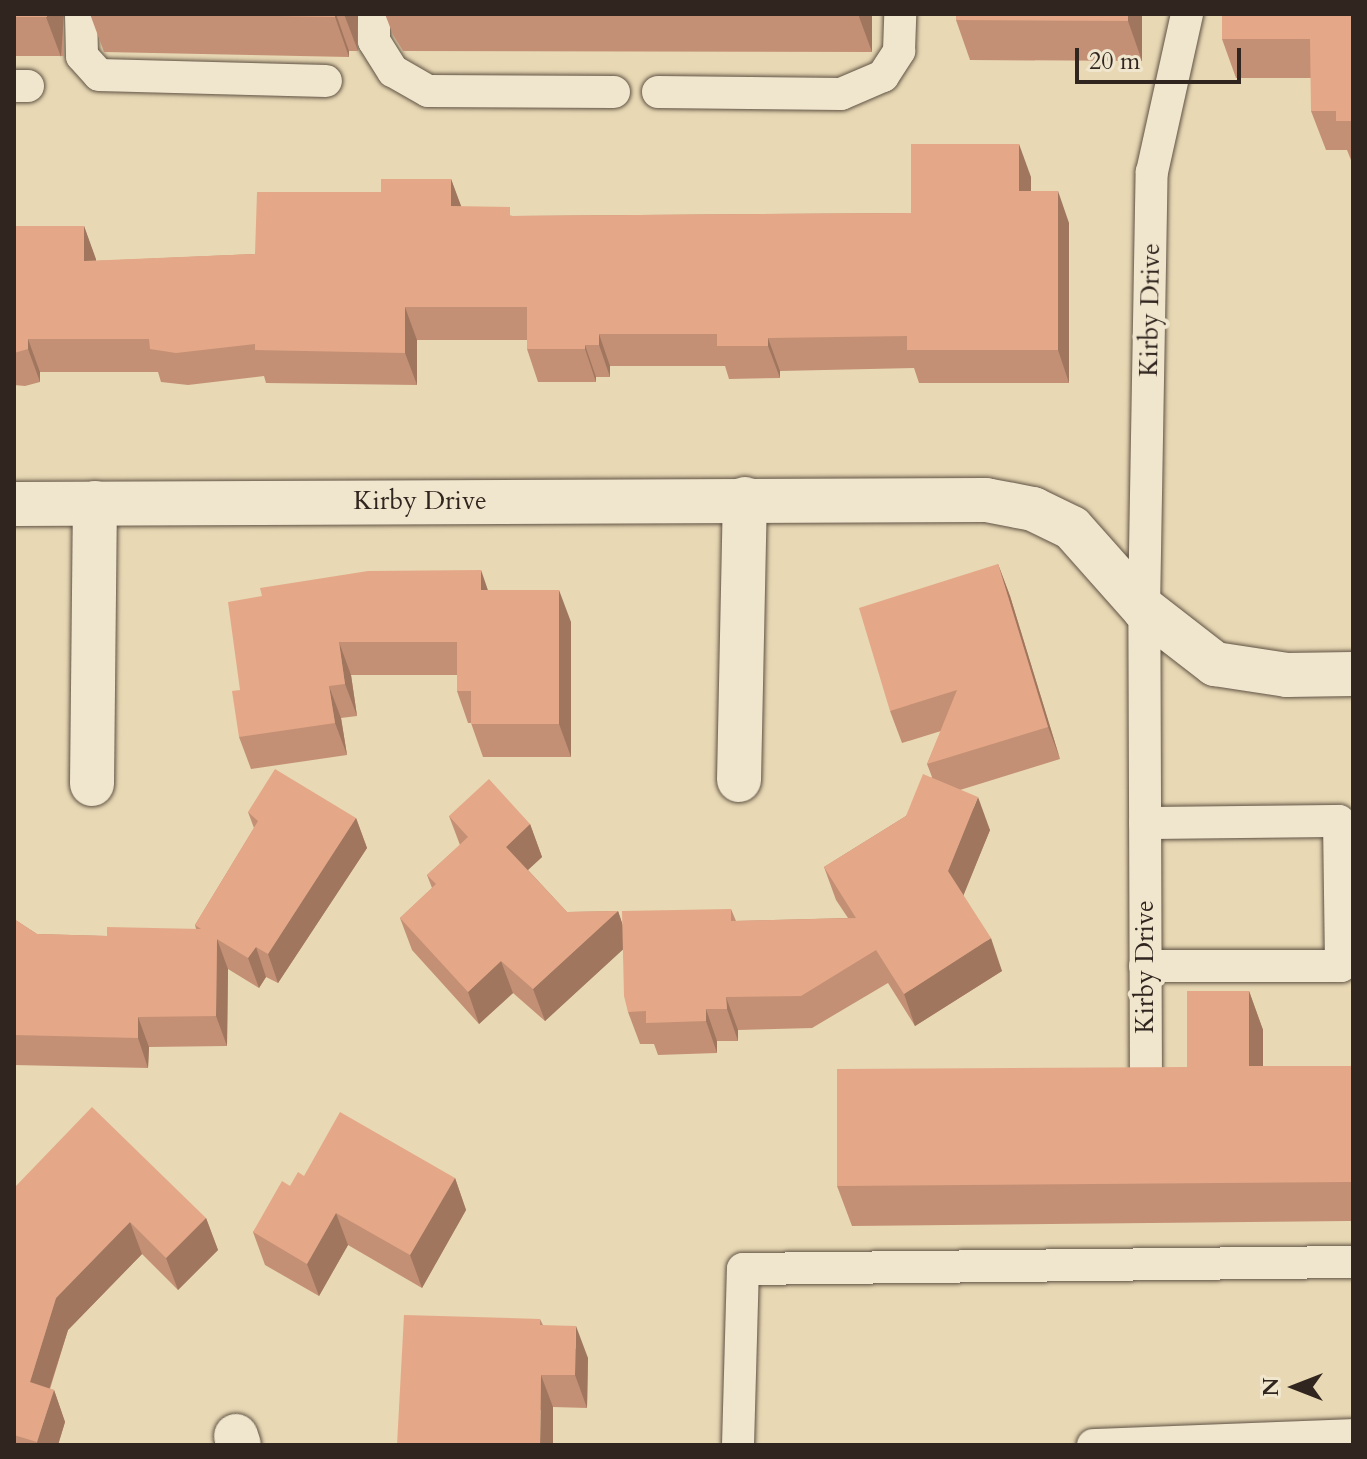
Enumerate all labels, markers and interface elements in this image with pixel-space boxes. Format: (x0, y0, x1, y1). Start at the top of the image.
scale bar (1079, 32, 1245, 82)
text: 20 m (1089, 45, 1140, 78)
street label: Kirby Drive (1133, 243, 1167, 377)
street label: Kirby Drive (353, 485, 487, 517)
street label: Kirby Drive (1129, 900, 1161, 1034)
north arrow (1255, 1347, 1335, 1427)
text: N (1256, 1377, 1286, 1397)

